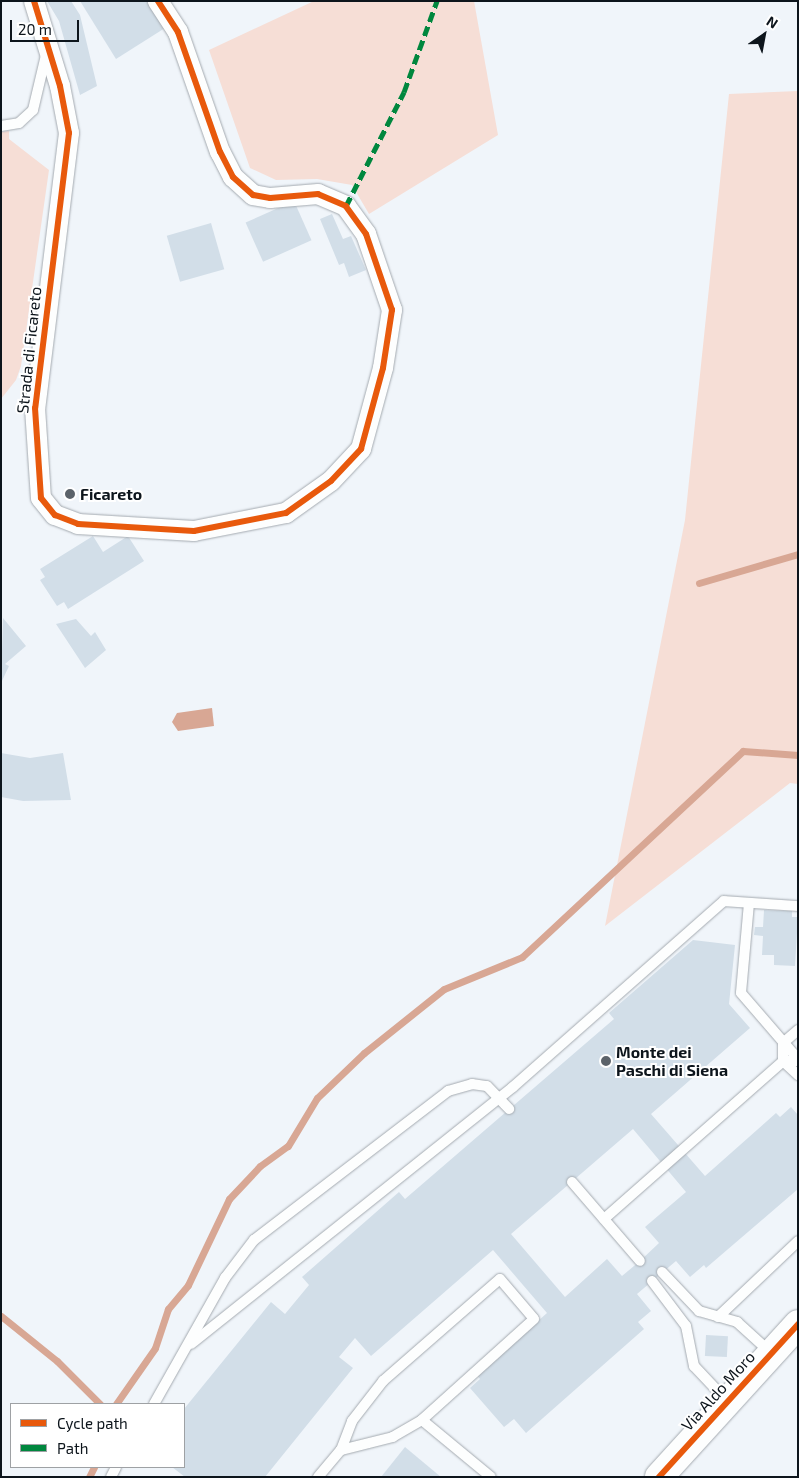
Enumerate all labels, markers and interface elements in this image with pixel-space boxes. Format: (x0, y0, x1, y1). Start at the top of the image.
scale bar (12, 10, 81, 42)
north arrow (739, 10, 789, 60)
text: N (764, 12, 781, 32)
text: 20 m (18, 20, 52, 38)
street label: Strada di Ficareto (13, 286, 45, 414)
place label: Ficareto (80, 484, 142, 504)
marker: Ficareto (64, 488, 76, 500)
place label: Monte dei Paschi di Siena (616, 1042, 728, 1080)
marker: Monte dei Paschi di Siena (600, 1055, 612, 1067)
street label: Via Aldo Moro (677, 1347, 759, 1435)
legend (10, 1403, 185, 1468)
text: Cycle path (57, 1414, 128, 1432)
text: Path (57, 1439, 88, 1457)

